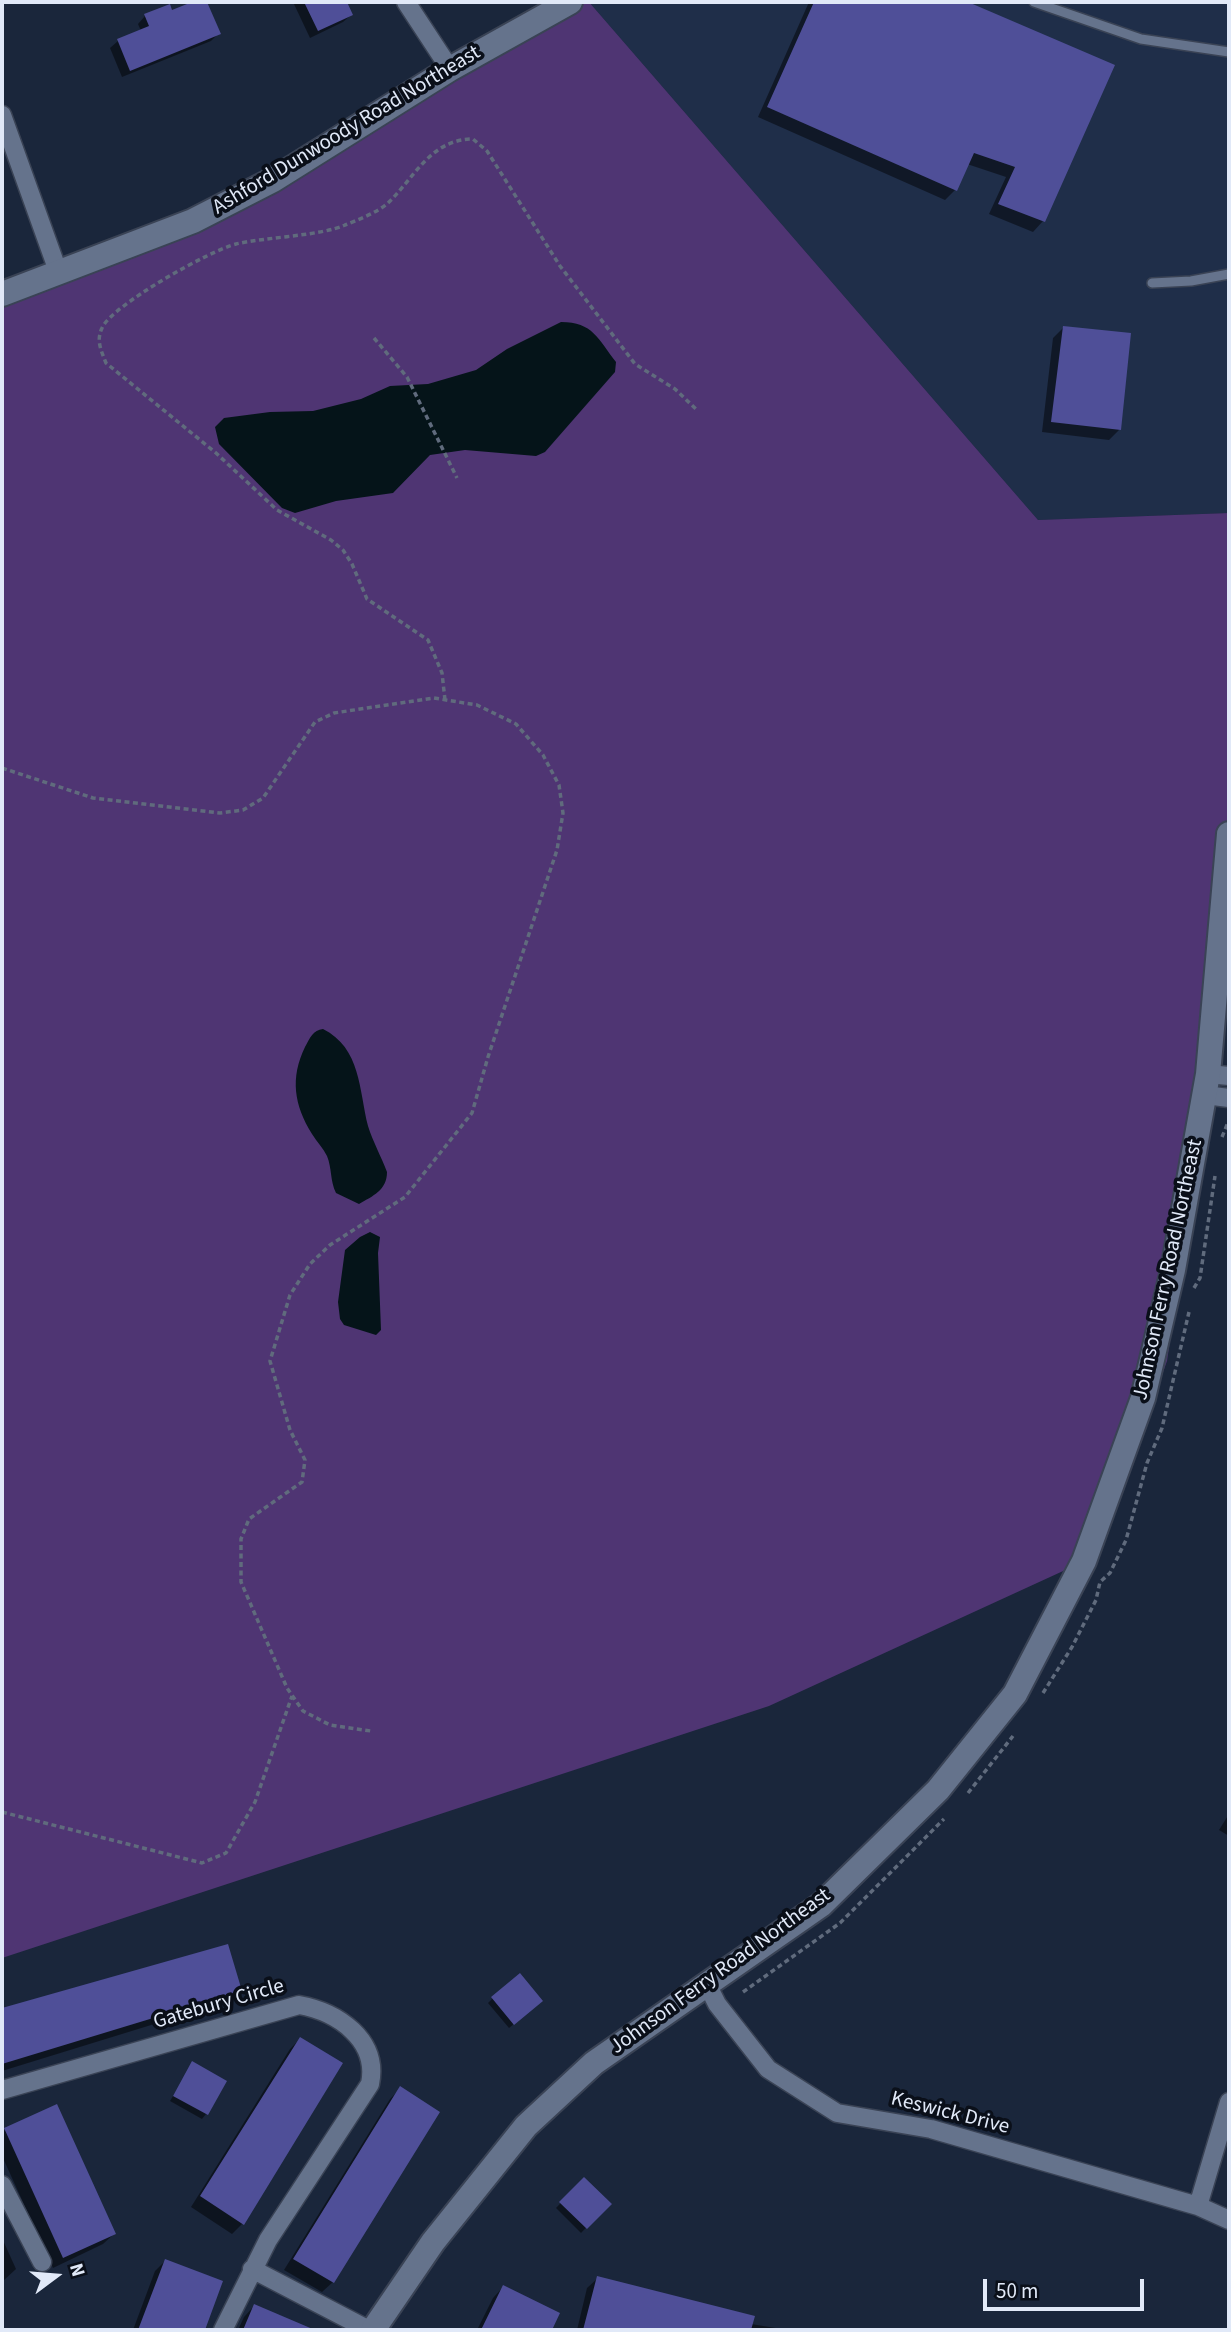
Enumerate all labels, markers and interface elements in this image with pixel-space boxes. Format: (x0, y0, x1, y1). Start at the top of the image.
street label: Ashford Dunwoody Road Northeast (209, 41, 485, 221)
street label: Johnson Ferry Road Northeast (1129, 1137, 1209, 1403)
street label: Johnson Ferry Road Northeast (606, 1884, 836, 2060)
street label: Gatebury Circle (151, 1974, 287, 2036)
street label: Keswick Drive (888, 2087, 1012, 2141)
north arrow (21, 2241, 91, 2311)
text: N (62, 2260, 91, 2280)
scale bar (986, 2266, 1147, 2310)
text: 50 m (996, 2276, 1038, 2306)

